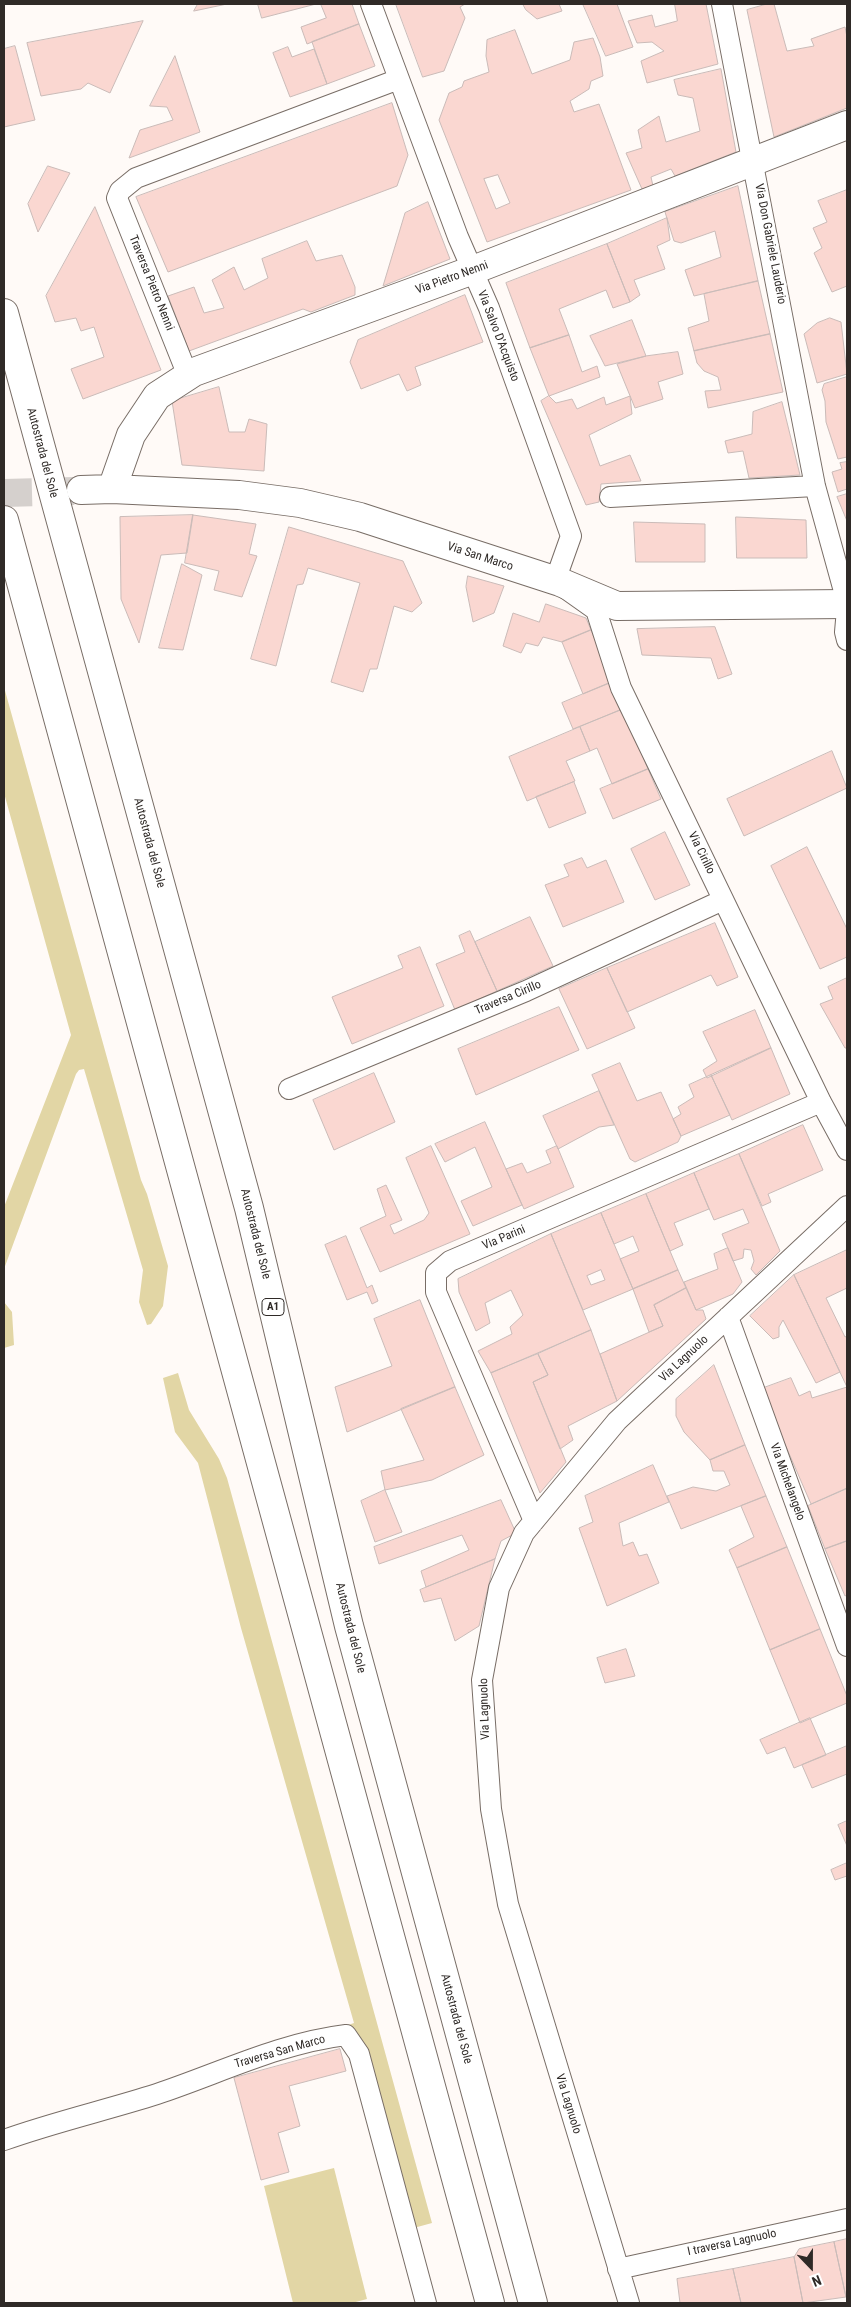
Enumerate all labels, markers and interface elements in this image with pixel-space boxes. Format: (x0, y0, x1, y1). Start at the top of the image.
street label: Via Don Gabriele Lauderio (751, 182, 789, 306)
street label: Traversa Pietro Nenni (125, 233, 177, 333)
street label: Via Pietro Nenni (414, 258, 490, 298)
street label: Via Salvo D'Acquisto (474, 288, 522, 384)
street label: Autostrada del Sole (23, 406, 61, 500)
street label: Via San Marco (445, 540, 515, 574)
street label: Autostrada del Sole (130, 796, 168, 890)
street label: Via Cirillo (685, 829, 717, 877)
street label: Traversa Cirillo (473, 978, 543, 1018)
street label: Autostrada del Sole (237, 1187, 273, 1281)
street label: Via Parini (480, 1223, 528, 1253)
road number: A1 (262, 1298, 284, 1315)
street label: Via Lagnuolo (657, 1333, 711, 1385)
street label: Via Michelangelo (766, 1441, 808, 1523)
street label: Autostrada del Sole (332, 1581, 368, 1675)
street label: Via Lagnuolo (477, 1678, 493, 1740)
street label: Autostrada del Sole (437, 1972, 475, 2066)
street label: Traversa San Marco (233, 2032, 327, 2072)
street label: Via Lagnuolo (552, 2072, 584, 2136)
street label: I traversa Lagnuolo (686, 2227, 778, 2259)
north arrow (786, 2242, 836, 2292)
text: N (810, 2272, 824, 2290)

